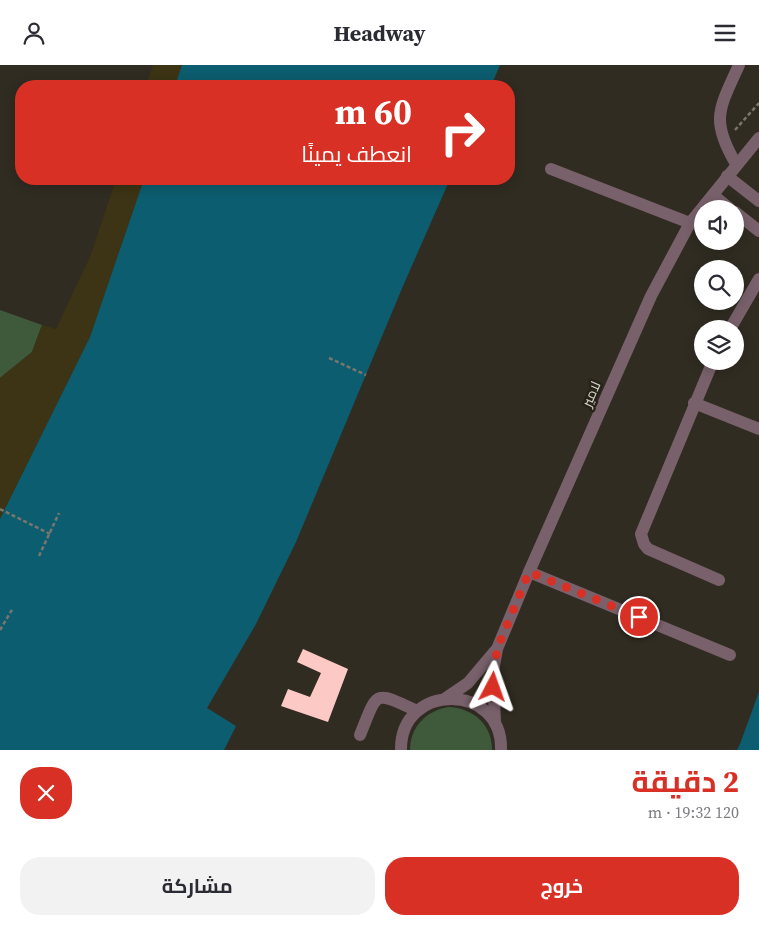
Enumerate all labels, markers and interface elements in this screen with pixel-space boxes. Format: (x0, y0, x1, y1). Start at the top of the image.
text: Headway (334, 18, 426, 48)
icon: person (20, 19, 48, 47)
icon: menu (711, 19, 739, 47)
text: 60 m (335, 88, 412, 136)
icon: right (430, 100, 495, 165)
text: انعطف يمينًا (301, 139, 412, 169)
map controls (694, 200, 744, 370)
button: sound (694, 200, 744, 250)
button: search (694, 260, 744, 310)
button: layers (694, 320, 744, 370)
street label: لامير (576, 378, 605, 411)
pin (618, 596, 660, 638)
icon: arrive (625, 603, 653, 631)
position arrow (466, 660, 518, 712)
text: 2 دقيقة (632, 761, 739, 802)
button: close (20, 767, 72, 819)
text: 120 m · 19:32 (648, 801, 739, 823)
button: مشاركة (20, 857, 375, 915)
button: خروج (385, 857, 739, 915)

